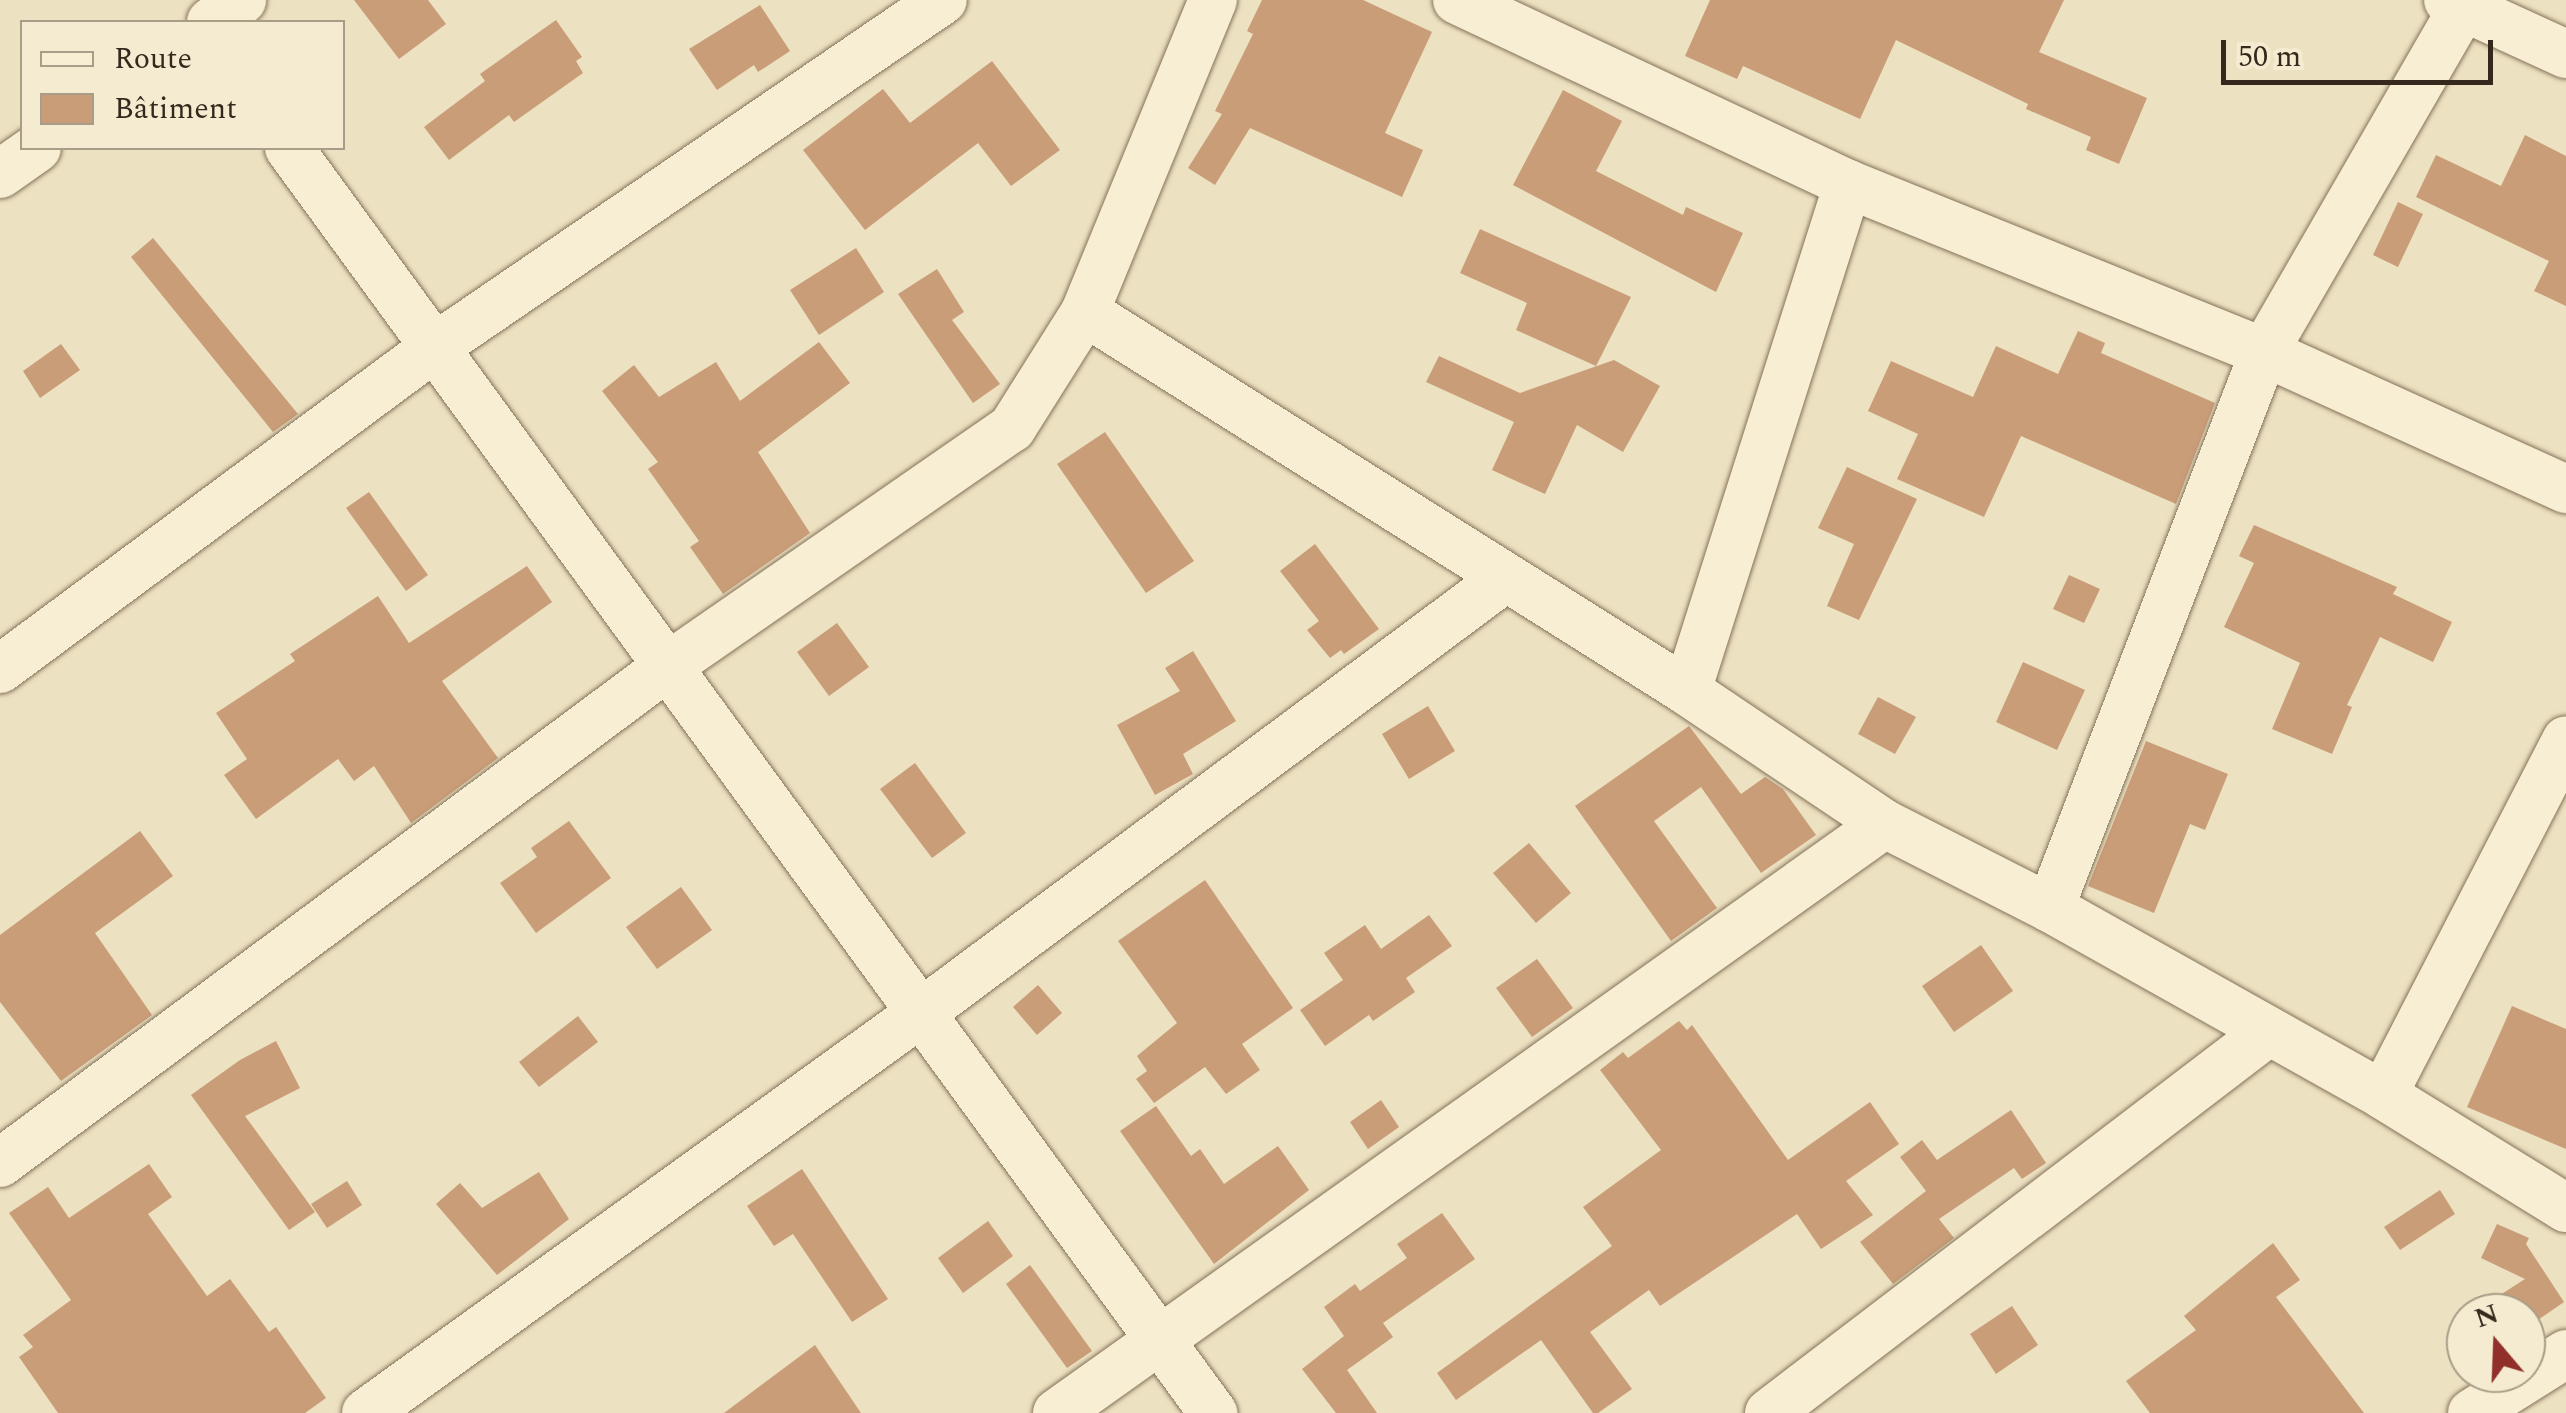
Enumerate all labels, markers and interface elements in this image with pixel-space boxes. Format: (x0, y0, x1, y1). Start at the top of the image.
legend (20, 20, 345, 150)
scale bar (2226, 20, 2498, 82)
text: 50 m (2238, 34, 2301, 80)
text: Route (114, 36, 192, 82)
text: Bâtiment (114, 86, 237, 132)
text: N (2469, 1292, 2505, 1340)
north arrow (2446, 1293, 2546, 1393)

